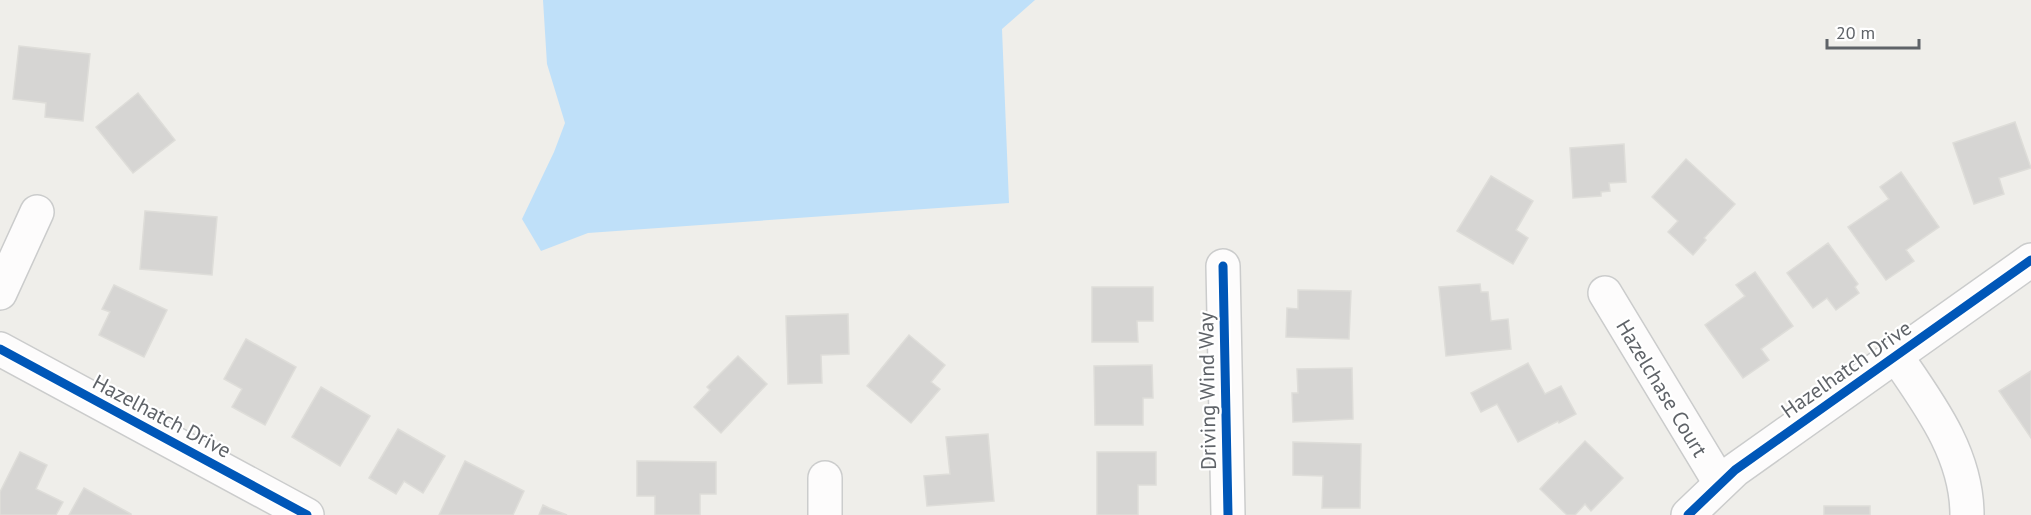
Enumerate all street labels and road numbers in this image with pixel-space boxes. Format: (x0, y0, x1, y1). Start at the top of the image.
street label: Driving Wind Way (1192, 312, 1222, 470)
street label: Hazelchase Court (1610, 314, 1714, 462)
street label: Hazelhatch Drive (1776, 314, 1916, 424)
street label: Hazelhatch Drive (88, 368, 236, 464)

